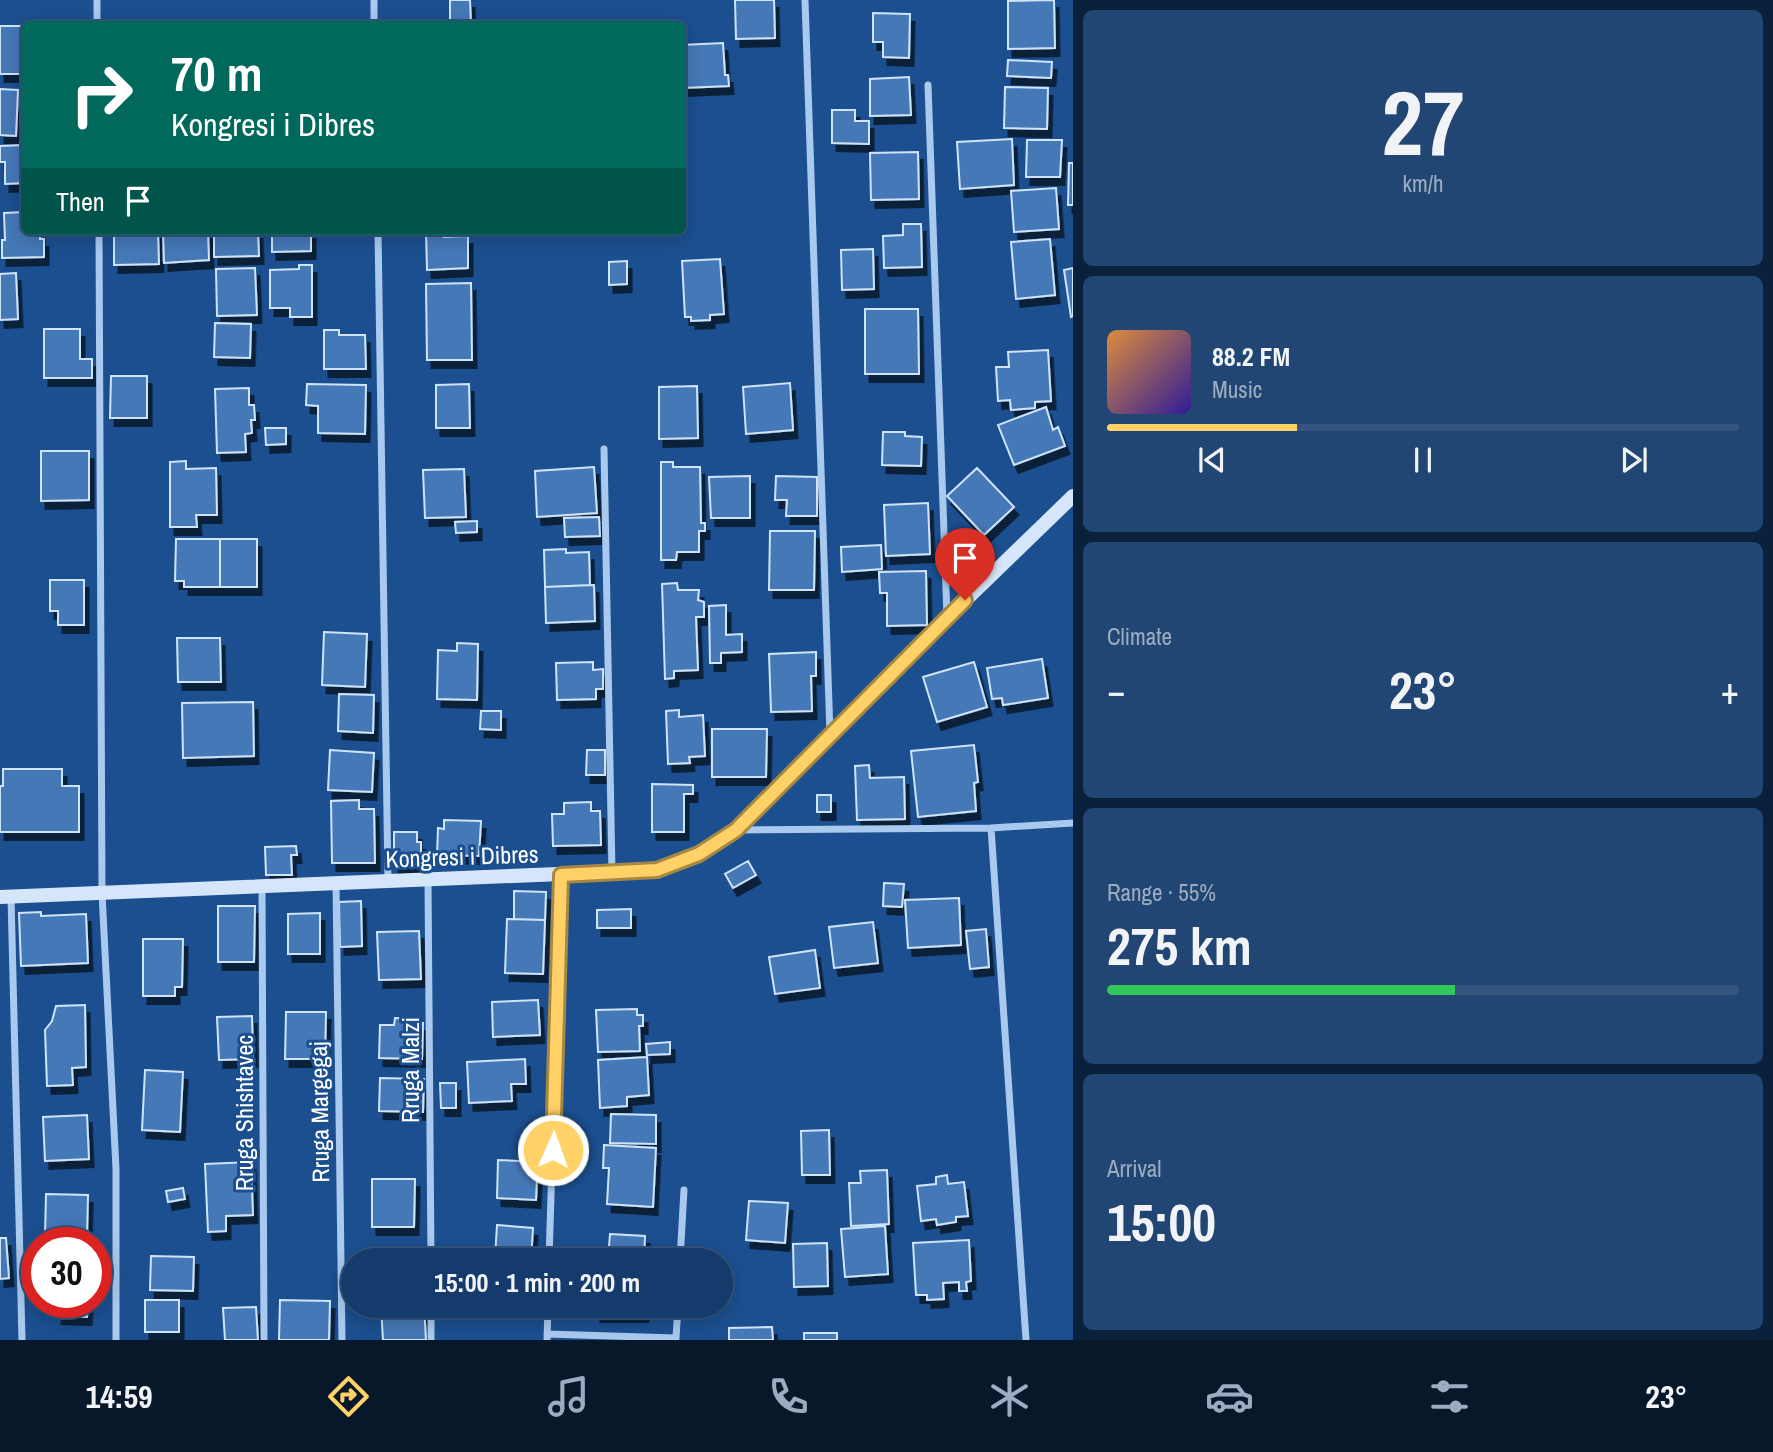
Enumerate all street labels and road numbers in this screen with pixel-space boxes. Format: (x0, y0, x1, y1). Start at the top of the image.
street label: Kongresi i Dibres (385, 837, 539, 875)
street label: Rruga Malzi (394, 1017, 426, 1123)
street label: Rruga Shishtavec (228, 1035, 260, 1191)
street label: Rruga Margegaj (302, 1041, 336, 1183)

